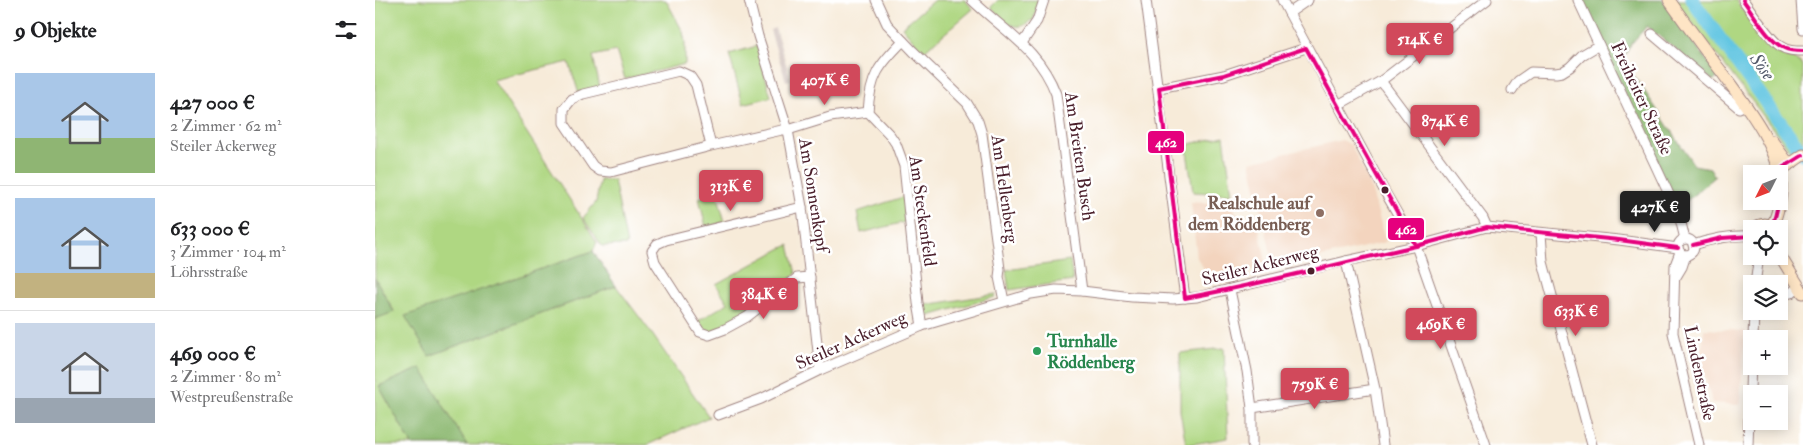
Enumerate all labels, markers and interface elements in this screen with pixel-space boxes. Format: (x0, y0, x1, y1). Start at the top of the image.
icon: filters (332, 16, 360, 44)
text: 9 Objekte (15, 17, 97, 44)
pin: 514K € (1379, 22, 1461, 65)
text: 514K € (1397, 29, 1443, 49)
street label: Freiheiter Straße (1605, 38, 1678, 159)
water label: Söse (1744, 47, 1781, 86)
pin: 407K € (784, 64, 866, 106)
text: 407K € (801, 70, 849, 90)
text: 427 000 € (170, 89, 255, 116)
street label: Am Breiten Busch (1059, 89, 1100, 223)
icon: home (55, 93, 115, 153)
pin: 874K € (1404, 104, 1486, 147)
text: 874K € (1422, 111, 1468, 131)
text: 2 Zimmer · 62 m² (170, 116, 282, 136)
line badge: 462 (1147, 130, 1185, 154)
street label: Am Hellenberg (985, 133, 1024, 246)
text: 462 (1154, 134, 1177, 151)
street label: Am Sonnenkopf (793, 135, 834, 257)
text: Steiler Ackerweg (170, 136, 276, 156)
street label: Am Steckenfeld (903, 153, 942, 268)
north arrow (1743, 165, 1787, 210)
map controls (1743, 165, 1788, 430)
pin: 313K € (690, 170, 772, 212)
text: 313K € (710, 176, 752, 196)
unlabelled marker (1380, 185, 1390, 195)
pin: 427K € (1614, 190, 1696, 233)
place label: Realschule auf dem Röddenberg (1188, 192, 1313, 236)
text: 427K € (1631, 197, 1679, 217)
marker: Realschule auf dem Röddenberg (1314, 207, 1326, 219)
text: 633 000 € (170, 215, 250, 242)
line badge: 462 (1387, 217, 1425, 241)
icon: home (55, 218, 115, 278)
button: locate (1743, 220, 1788, 265)
text: 462 (1394, 221, 1417, 238)
street label: Steiler Ackerweg (1199, 240, 1322, 291)
text: 3 Zimmer · 104 m² (170, 242, 286, 262)
text: Löhrsstraße (170, 262, 248, 282)
unlabelled marker (1306, 266, 1316, 276)
button: layers (1743, 275, 1788, 320)
pin: 384K € (723, 278, 805, 320)
text: 384K € (741, 284, 787, 304)
pin: 633K € (1535, 294, 1617, 337)
text: 633K € (1554, 301, 1598, 321)
street label: Steiler Ackerweg (792, 305, 911, 375)
pin: 469K € (1400, 308, 1482, 350)
text: 469K € (1417, 314, 1465, 334)
street label: Lindenstraße (1678, 324, 1721, 423)
place label: Turnhalle Röddenberg (1046, 330, 1136, 374)
button: + (1743, 330, 1788, 375)
text: 469 000 € (170, 340, 256, 367)
icon: home (55, 343, 115, 403)
marker: Turnhalle Röddenberg (1031, 345, 1043, 357)
text: 2 Zimmer · 80 m² (170, 367, 281, 387)
pin: 759K € (1274, 368, 1356, 410)
text: 759K € (1292, 374, 1338, 394)
button: − (1743, 385, 1788, 430)
text: Westpreußenstraße (170, 387, 293, 407)

